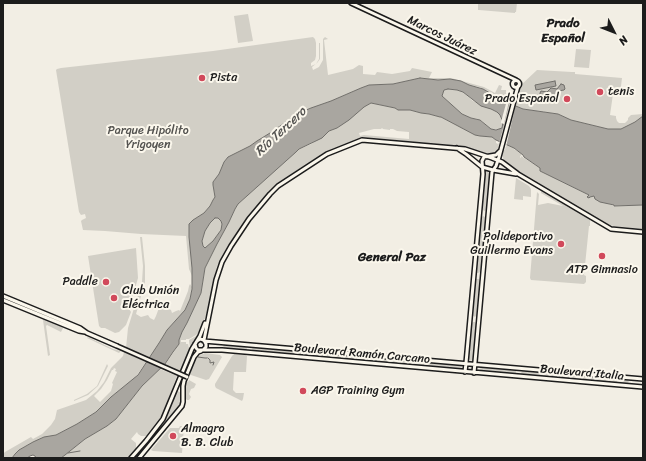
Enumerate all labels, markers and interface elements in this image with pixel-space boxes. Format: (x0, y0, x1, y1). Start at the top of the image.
north arrow (594, 12, 634, 52)
street label: Marcos Juárez (405, 13, 479, 59)
district label: Prado Español (541, 16, 585, 47)
text: N (614, 31, 633, 50)
place label: Pista (210, 71, 237, 85)
marker: Pista (197, 73, 207, 83)
place label: tenis (608, 85, 634, 99)
marker: tenis (595, 87, 605, 97)
place label: Prado Español (485, 92, 559, 106)
marker: Prado Español (562, 94, 572, 104)
water label: Río Tercero (252, 104, 310, 160)
park label: Parque Hipólito Yrigoyen (107, 124, 189, 152)
place label: Polideportivo Guillermo Evans (470, 230, 553, 258)
marker: Polideportivo Guillermo Evans (556, 239, 566, 249)
district label: General Paz (358, 250, 426, 266)
marker: ATP Gimnasio (597, 251, 607, 261)
place label: ATP Gimnasio (566, 263, 638, 277)
place label: Paddle (62, 275, 98, 289)
marker: Paddle (101, 277, 111, 287)
place label: Club Unión Eléctrica (122, 284, 179, 312)
marker: Club Unión Eléctrica (109, 293, 119, 303)
street label: Boulevard Ramón Carcano (293, 341, 431, 367)
street label: Boulevard Italia (540, 362, 624, 384)
place label: AGP Training Gym (311, 384, 405, 398)
marker: AGP Training Gym (298, 386, 308, 396)
place label: Almagro B. B. Club (181, 422, 233, 450)
marker: Almagro B. B. Club (168, 431, 178, 441)

